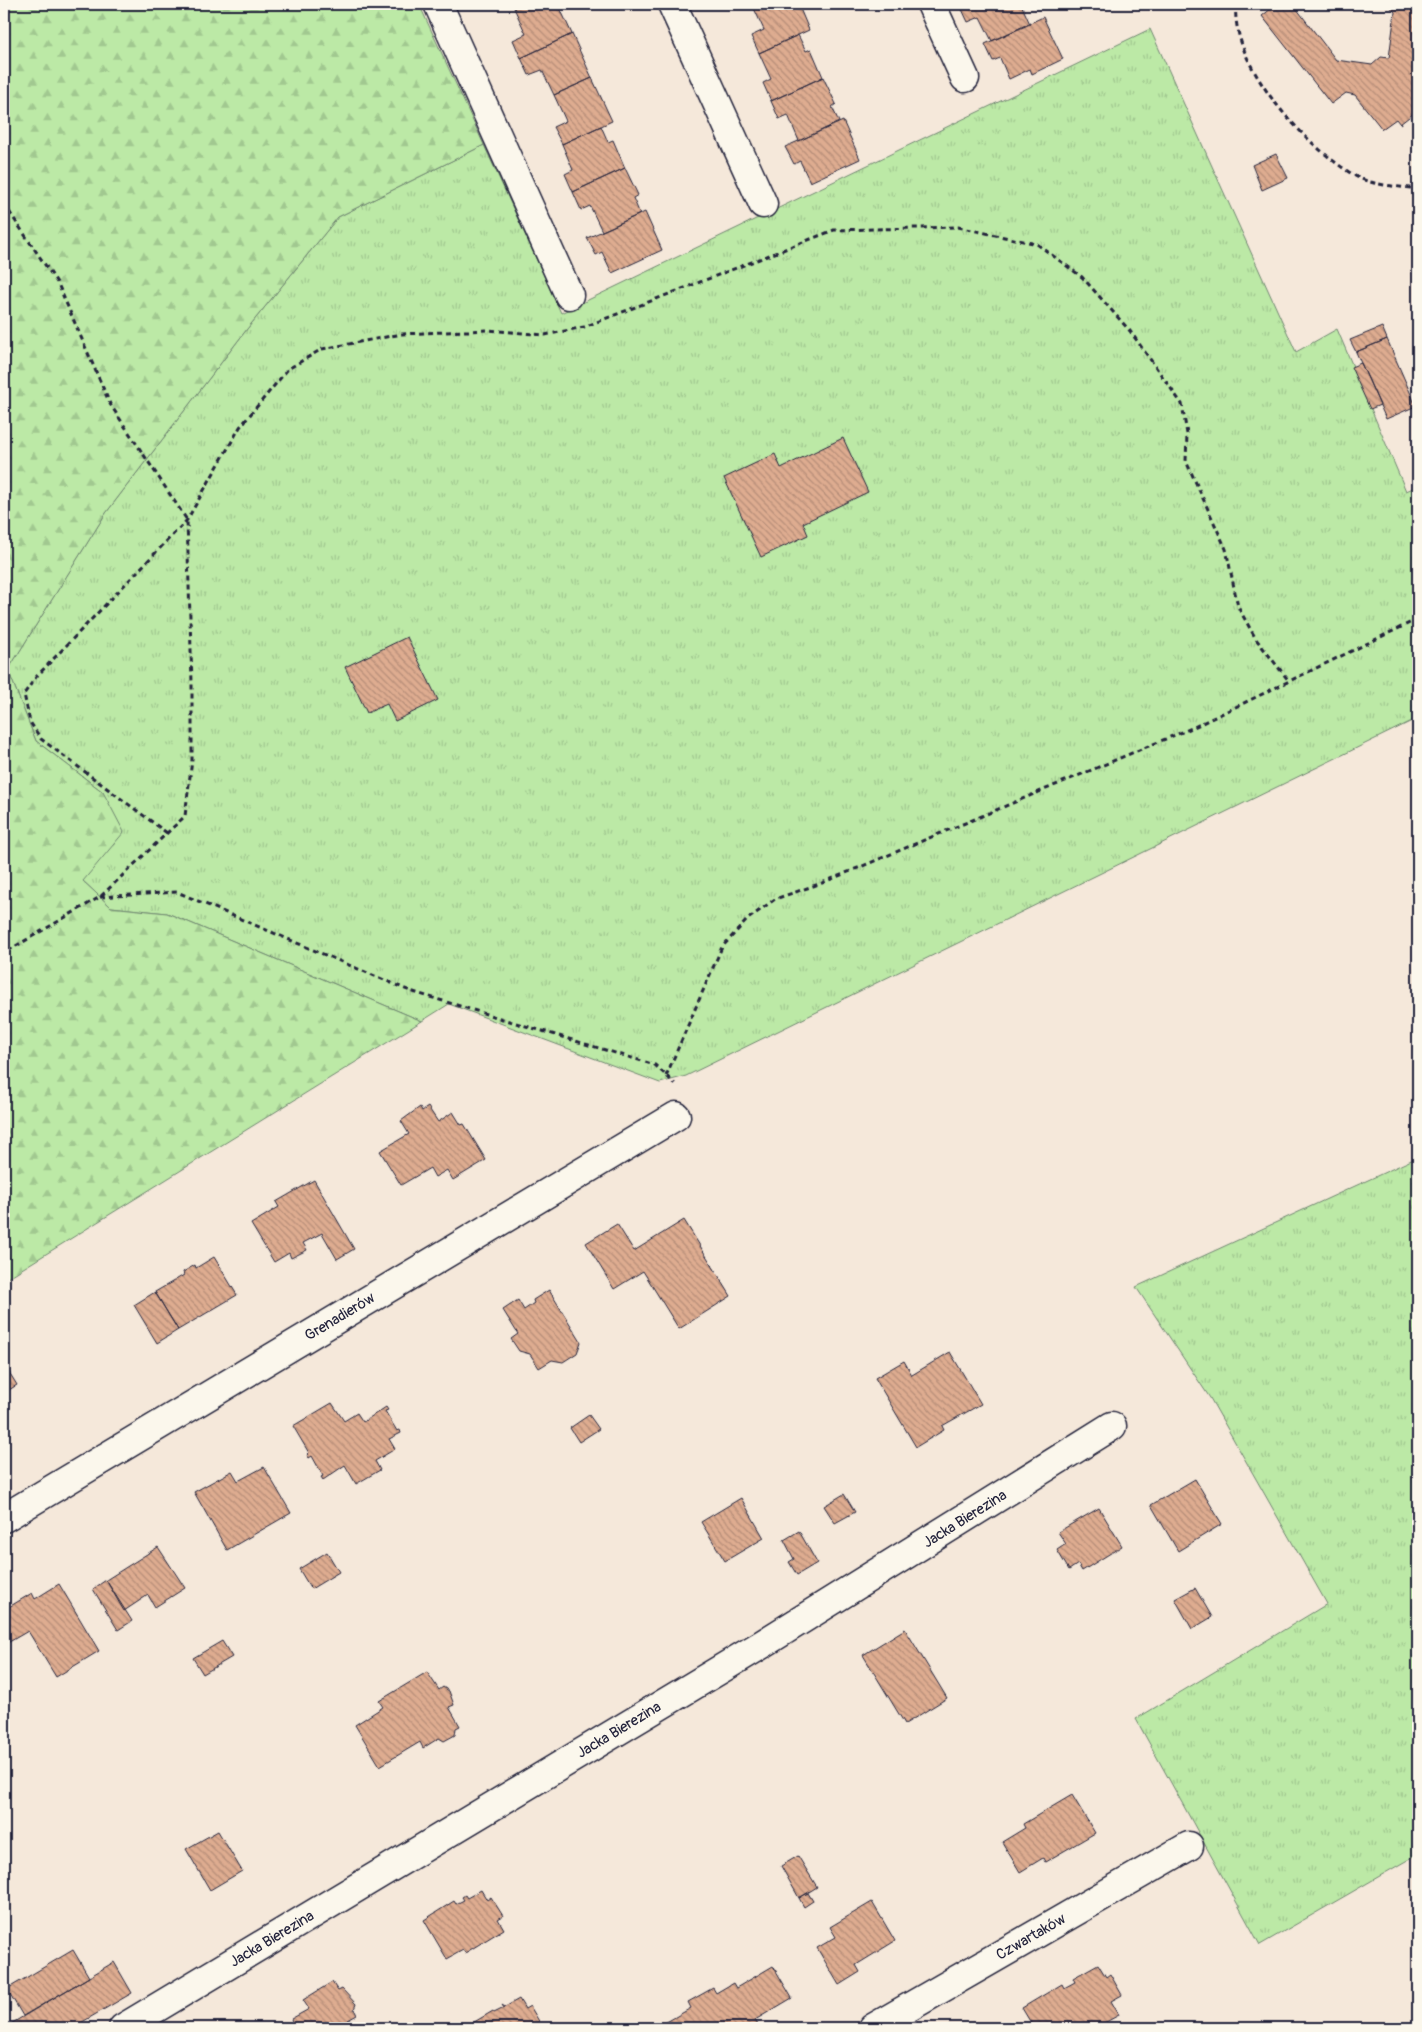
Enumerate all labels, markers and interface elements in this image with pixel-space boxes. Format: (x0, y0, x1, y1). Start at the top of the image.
street label: Grenadierów (301, 1289, 379, 1345)
street label: Jacka Bierezina (920, 1486, 1010, 1552)
street label: Jacka Bierezina (573, 1697, 665, 1763)
street label: Jacka Bierezina (226, 1906, 318, 1972)
street label: Czwartaków (993, 1909, 1069, 1965)

